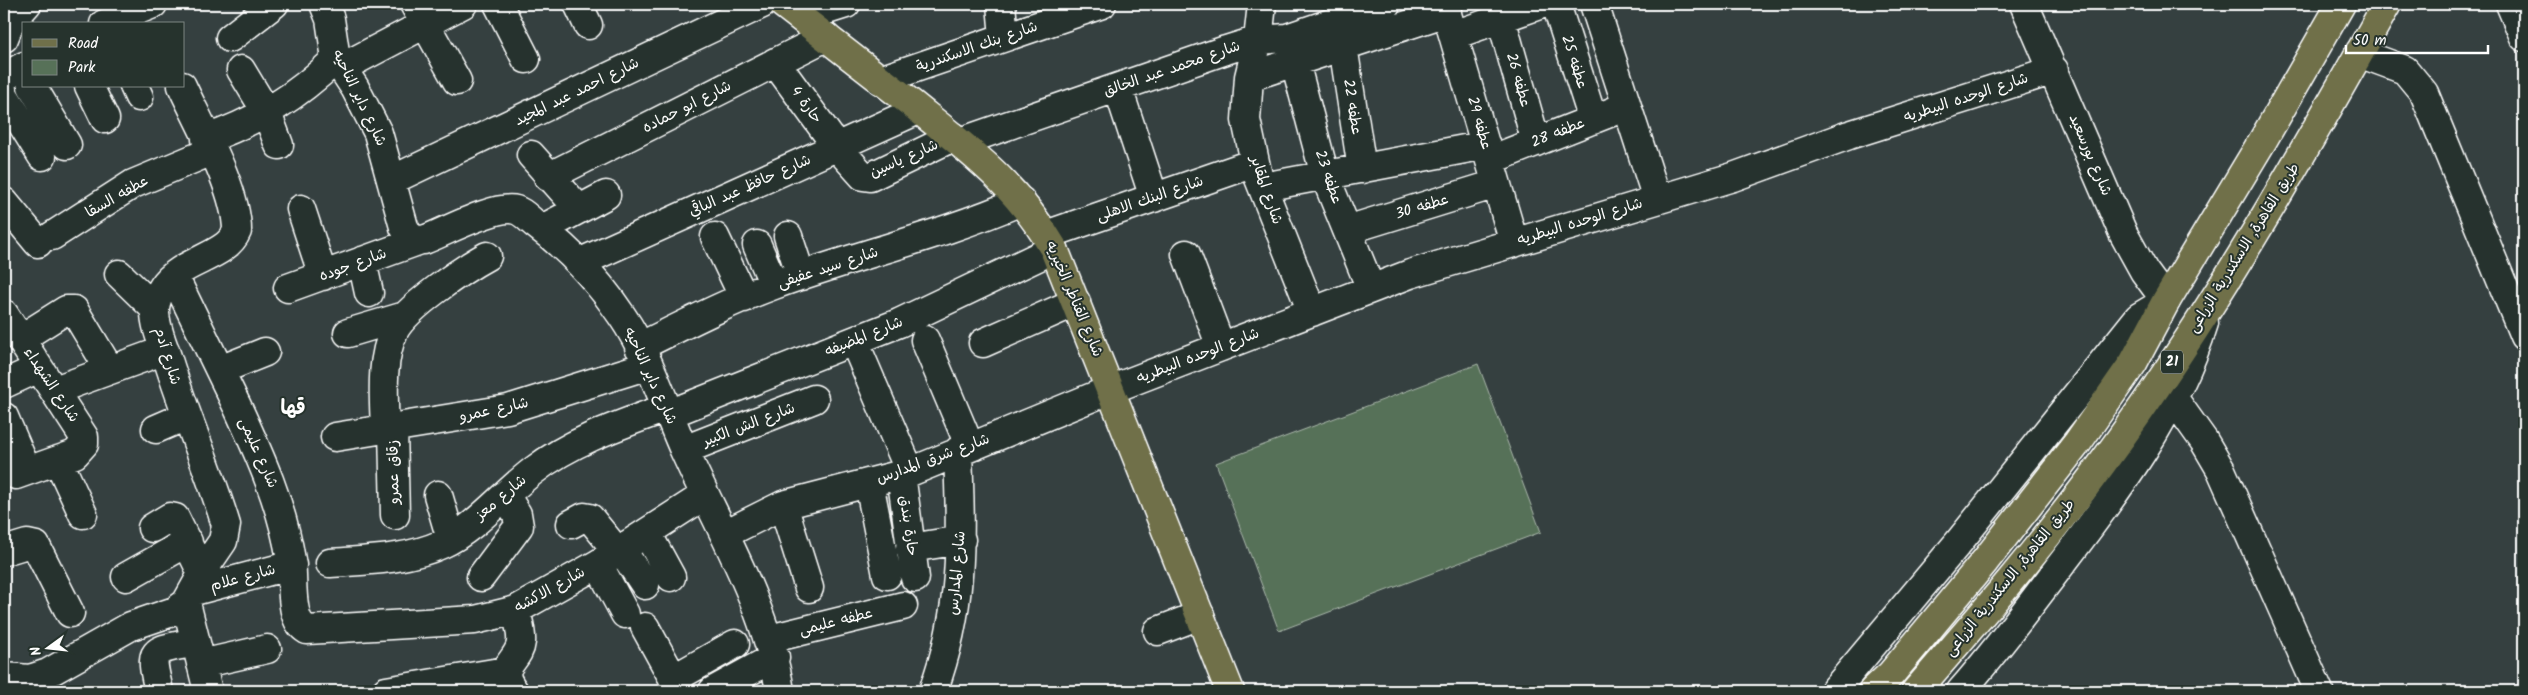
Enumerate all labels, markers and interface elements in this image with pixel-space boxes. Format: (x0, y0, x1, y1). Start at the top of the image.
street label: شارع بنك الاسكندرية (913, 15, 1041, 79)
legend (22, 22, 185, 88)
scale bar (2346, 22, 2488, 54)
text: 50 m (2353, 29, 2387, 53)
text: Road (68, 32, 99, 56)
street label: عطفه 25 (1554, 32, 1594, 92)
street label: شارع محمد عبد الخالق (1100, 34, 1244, 104)
street label: شارع داير الناحيه (325, 46, 393, 150)
street label: عطفه 26 (1499, 50, 1537, 110)
street label: شارع احمد عبد المجيد (511, 51, 643, 133)
text: Park (68, 56, 96, 80)
street label: شارع الوحده البيطريه (1901, 67, 2031, 129)
street label: شارع ابو حماده (638, 74, 736, 140)
street label: عطفه 22 (1336, 78, 1368, 136)
street label: حارة 4 (784, 81, 828, 129)
street label: عطفه 29 (1460, 94, 1498, 152)
street label: شارع بورسعيد (2062, 110, 2118, 200)
street label: عطفه 28 (1528, 111, 1588, 155)
street label: شارع ياسين (866, 133, 942, 185)
street label: عطفه 23 (1308, 147, 1348, 207)
street label: شارع حافظ عبد الباقي (685, 148, 815, 224)
street label: شارع المقابر (1242, 150, 1289, 228)
street label: طريق القاهرة, الاسكندرية الزراعى (2182, 158, 2306, 338)
street label: عطفه السقا (81, 169, 153, 225)
street label: شارع البنك الاهلى (1093, 169, 1207, 229)
street label: عطفه 30 (1392, 188, 1452, 226)
street label: شارع الوحده البيطريه (1514, 192, 1646, 252)
street label: شارع القناطر الخيريه (1039, 237, 1109, 361)
street label: شارع سيد عفيفى (774, 240, 882, 296)
street label: شارع جوده (316, 242, 390, 288)
street label: شارع المضيفه (821, 310, 907, 364)
street label: شارع الوحده البيطريه (1133, 322, 1263, 390)
street label: شارع داير الناحيه (617, 323, 683, 429)
street label: شارع آدم (147, 324, 187, 388)
street label: شارع الشهداء (17, 342, 85, 428)
road number: 21 (2161, 351, 2183, 374)
street label: شارع عمرو (456, 391, 531, 429)
district label: قها (280, 393, 306, 425)
street label: شارع الش الكبير (697, 396, 799, 454)
street label: شارع عليمى (232, 414, 284, 492)
street label: شارع شرق المدارس (873, 427, 993, 491)
street label: زقاق عمرو (381, 440, 407, 505)
street label: شارع معز (468, 469, 532, 528)
street label: حارة بندق (892, 494, 924, 558)
street label: طريق القاهرة, الاسكندرية الزراعى (1939, 494, 2081, 662)
street label: شارع المدارس (941, 530, 973, 616)
street label: شارع علام (208, 558, 278, 598)
street label: شارع الاكشه (510, 561, 590, 619)
street label: عطفه عليمى (797, 601, 875, 643)
north arrow (22, 622, 72, 672)
text: N (25, 644, 48, 658)

